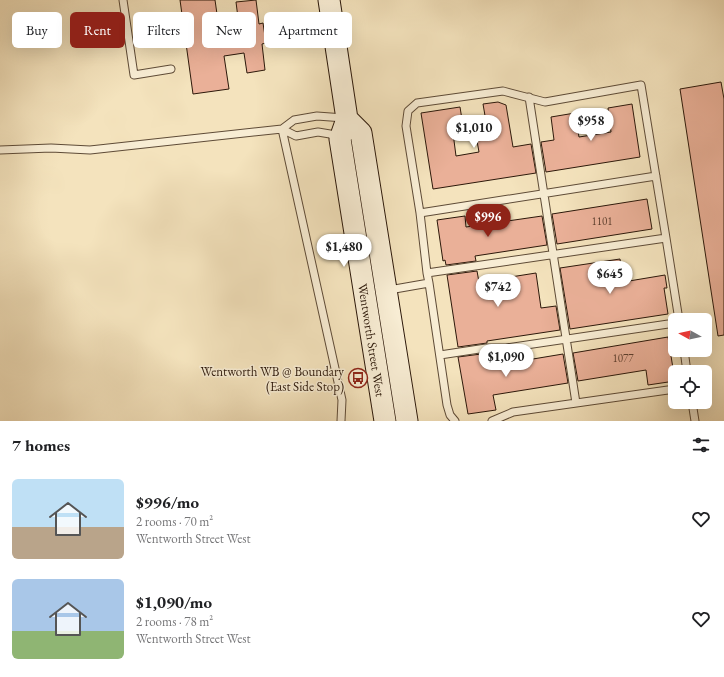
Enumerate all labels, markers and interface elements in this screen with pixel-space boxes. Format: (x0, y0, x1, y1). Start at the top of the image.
chip: Buy (12, 12, 62, 48)
chip: Rent (70, 12, 125, 48)
chip: Filters (133, 12, 194, 48)
chip: New (202, 12, 256, 48)
chip: Apartment (264, 12, 352, 48)
pin: $958 (567, 108, 615, 142)
text: $958 (578, 112, 604, 129)
pin: $1,010 (441, 115, 507, 149)
text: $1,010 (456, 119, 492, 136)
pin: $996 (464, 204, 512, 238)
text: $996 (475, 208, 501, 225)
house number: 1101 (591, 214, 613, 228)
pin: $1,480 (311, 234, 377, 268)
text: $1,480 (326, 238, 362, 255)
pin: $645 (586, 261, 634, 295)
text: $645 (597, 265, 623, 282)
pin: $742 (474, 274, 522, 308)
text: $742 (485, 278, 511, 295)
street label: Wentworth Street West (354, 282, 389, 398)
north arrow (668, 313, 712, 357)
map controls (668, 313, 712, 409)
pin: $1,090 (473, 344, 539, 378)
text: $1,090 (488, 348, 524, 365)
house number: 1077 (612, 351, 634, 365)
place label: Wentworth WB @ Boundary (East Side Stop) (201, 363, 344, 395)
button: locate (668, 365, 712, 409)
bus stop icon: Wentworth WB @ Boundary (East Side Stop) (347, 367, 369, 389)
text: 7 homes (12, 434, 70, 456)
icon: filters (690, 434, 712, 456)
text: $996/mo (136, 491, 199, 513)
icon: home (44, 495, 92, 543)
icon: heart (690, 508, 712, 530)
text: 2 rooms · 70 m² (136, 513, 213, 530)
text: Wentworth Street West (136, 530, 250, 547)
text: $1,090/mo (136, 591, 212, 613)
icon: home (44, 595, 92, 643)
icon: heart (690, 608, 712, 630)
text: 2 rooms · 78 m² (136, 613, 213, 630)
text: Wentworth Street West (136, 630, 250, 647)

